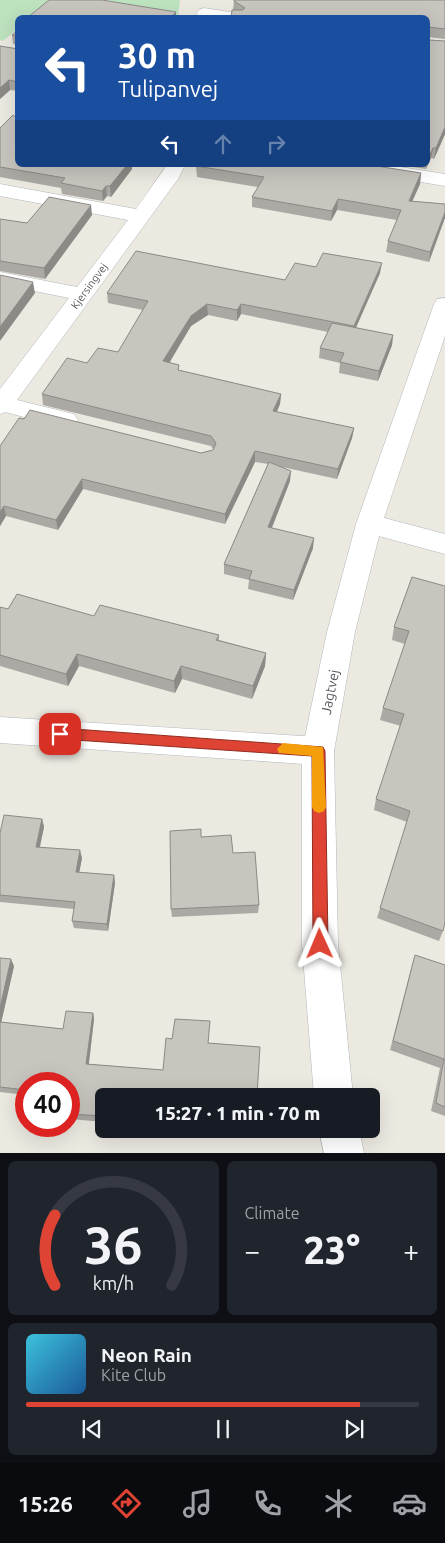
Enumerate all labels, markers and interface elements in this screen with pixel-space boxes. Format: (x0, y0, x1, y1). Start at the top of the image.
icon: left (35, 35, 100, 100)
text: 30 m (118, 35, 196, 75)
text: Tulipanvej (118, 76, 218, 101)
icon: left (156, 130, 184, 158)
icon: ahead (209, 130, 237, 158)
icon: right (262, 130, 290, 158)
street label: Kjersingvej (68, 261, 110, 311)
street label: Jagtvej (318, 668, 342, 716)
pin (39, 713, 81, 755)
icon: arrive (46, 720, 74, 748)
position arrow (293, 917, 345, 969)
speed limit sign: 40 (15, 1072, 80, 1137)
text: 15:27 · 1 min · 70 m (155, 1102, 320, 1124)
text: Climate (245, 1204, 300, 1222)
text: 36 (84, 1216, 143, 1274)
text: 23° (303, 1229, 360, 1271)
text: − (245, 1235, 260, 1266)
text: + (403, 1235, 419, 1266)
text: km/h (93, 1273, 134, 1293)
text: Neon Rain (101, 1344, 192, 1366)
text: Kite Club (101, 1366, 166, 1384)
icon: previous (78, 1415, 106, 1443)
icon: pause (209, 1415, 237, 1443)
icon: next (340, 1415, 368, 1443)
icon: directions (109, 1486, 144, 1521)
icon: music (180, 1486, 215, 1521)
icon: phone (250, 1486, 285, 1521)
icon: climate (321, 1486, 356, 1521)
icon: car (392, 1486, 427, 1521)
text: 15:26 (18, 1491, 73, 1516)

